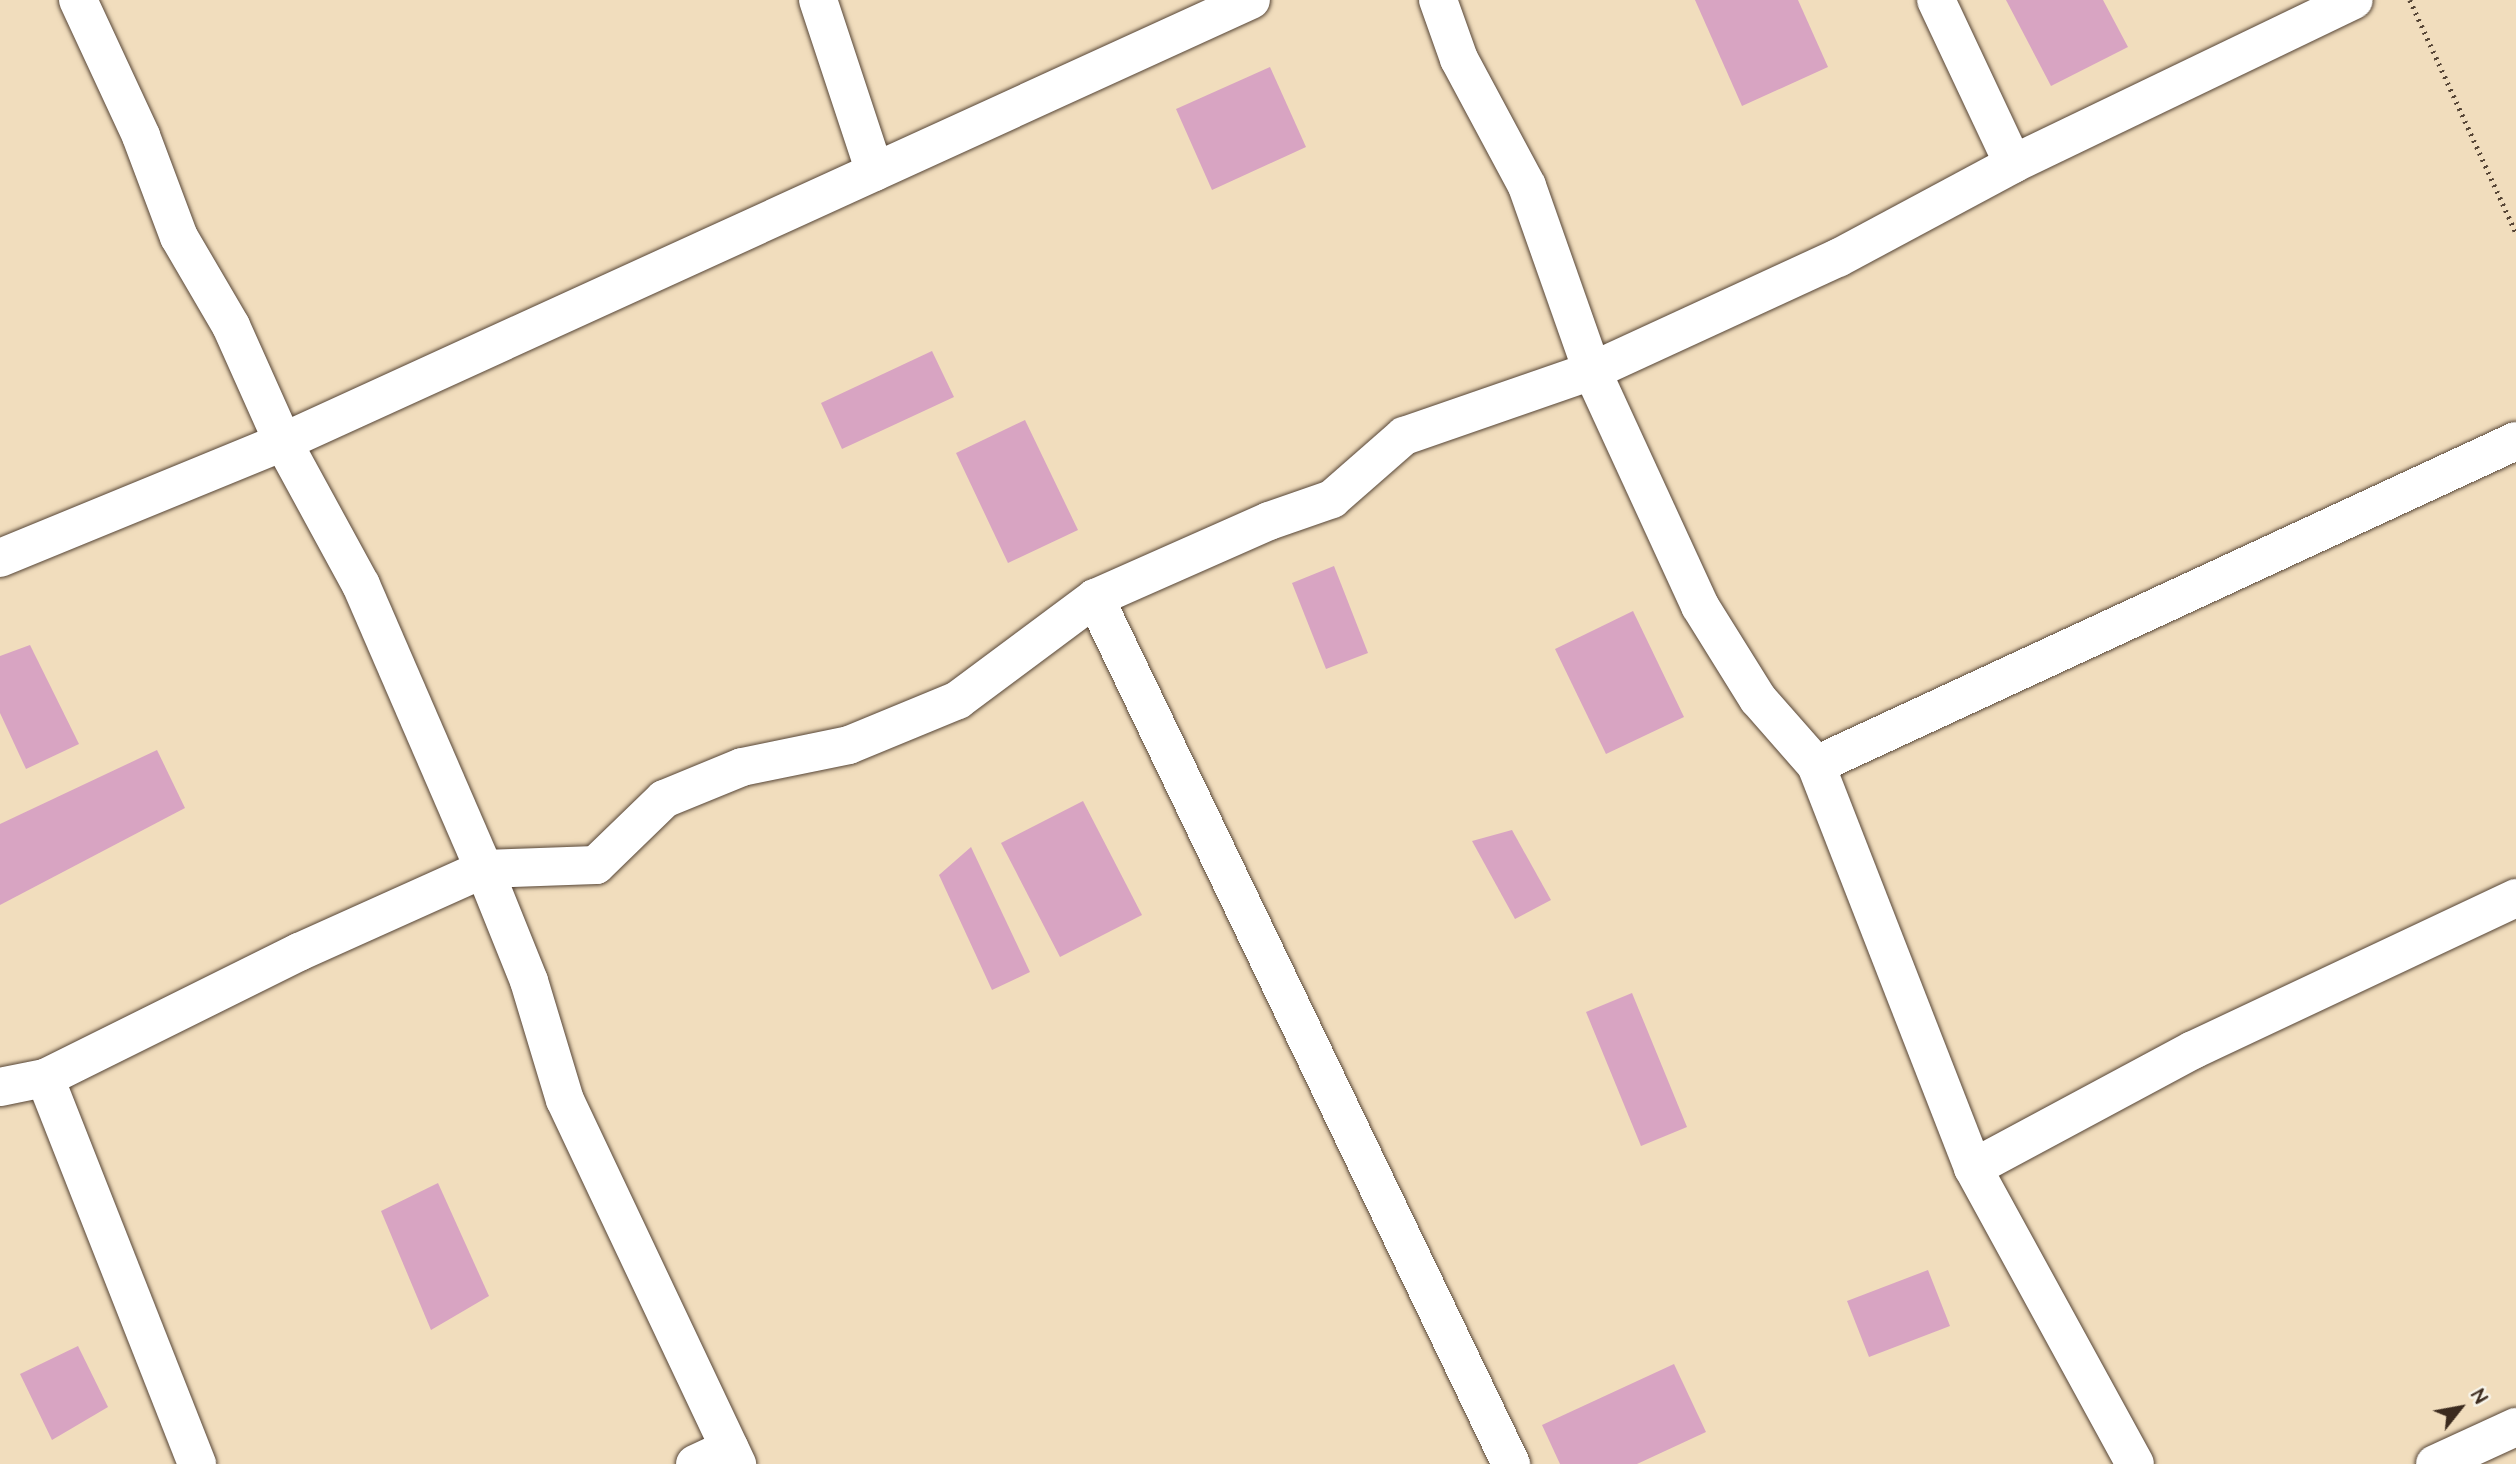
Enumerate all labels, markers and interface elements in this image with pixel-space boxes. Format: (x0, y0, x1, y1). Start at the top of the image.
north arrow (2425, 1373, 2495, 1443)
text: N (2464, 1385, 2493, 1409)

